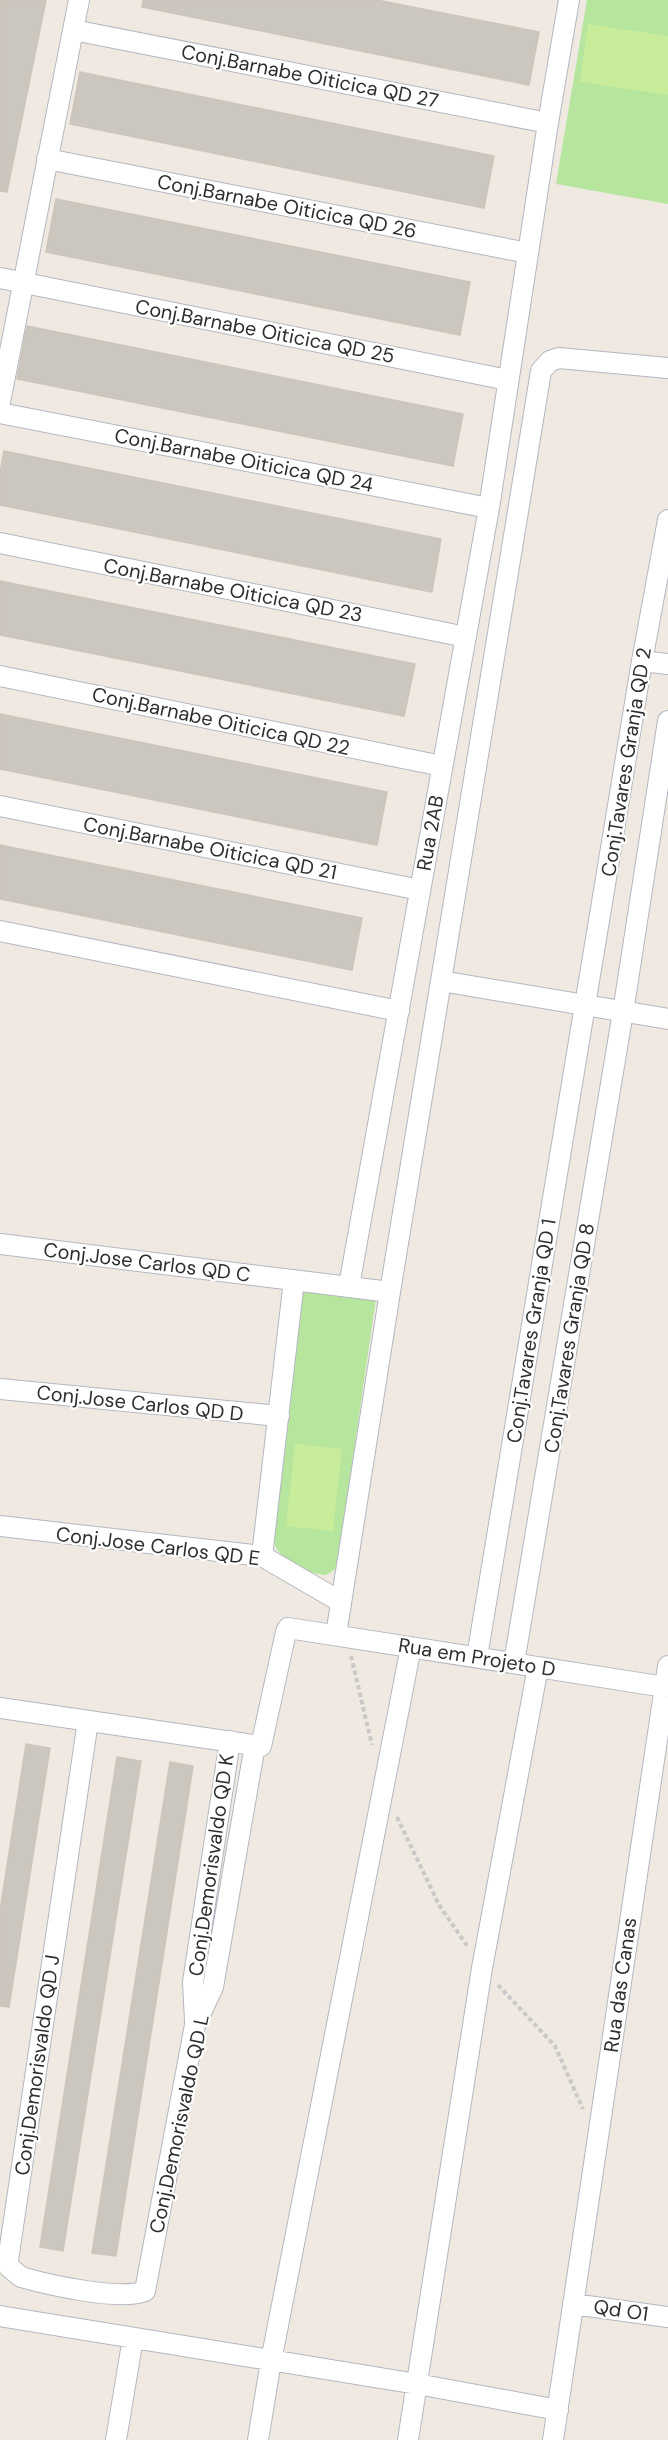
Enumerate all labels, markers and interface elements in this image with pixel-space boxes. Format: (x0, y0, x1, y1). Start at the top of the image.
street label: Conj.Barnabe Oiticica QD 27 (179, 38, 441, 114)
street label: Conj.Barnabe Oiticica QD 26 (155, 168, 419, 244)
street label: Conj.Barnabe Oiticica QD 25 (133, 293, 397, 369)
street label: Conj.Barnabe Oiticica QD 24 (112, 422, 376, 498)
street label: Conj.Barnabe Oiticica QD 23 (101, 552, 365, 628)
street label: Conj.Tavares Granja QD 2 (595, 645, 657, 879)
street label: Conj.Barnabe Oiticica QD 22 (90, 681, 352, 761)
street label: Rua 2AB (411, 793, 449, 873)
street label: Conj.Barnabe Oiticica QD 21 (81, 811, 339, 885)
street label: Conj.Tavares Granja QD 1 (500, 1217, 562, 1445)
street label: Conj.Tavares Granja QD 8 (538, 1221, 600, 1455)
street label: Conj.Jose Carlos QD C (42, 1236, 252, 1288)
street label: Conj.Jose Carlos QD D (35, 1379, 245, 1427)
street label: Conj.Jose Carlos QD E (55, 1521, 261, 1571)
street label: Rua em Projeto D (396, 1632, 558, 1682)
street label: Conj.Demorisvaldo QD K (183, 1752, 240, 1978)
street label: Rua das Canas (598, 1916, 642, 2054)
street label: Conj.Demorisvaldo QD J (9, 1953, 65, 2177)
street label: Conj.Demorisvaldo QD L (143, 2012, 215, 2236)
street label: Qd O1 (592, 2293, 650, 2327)

